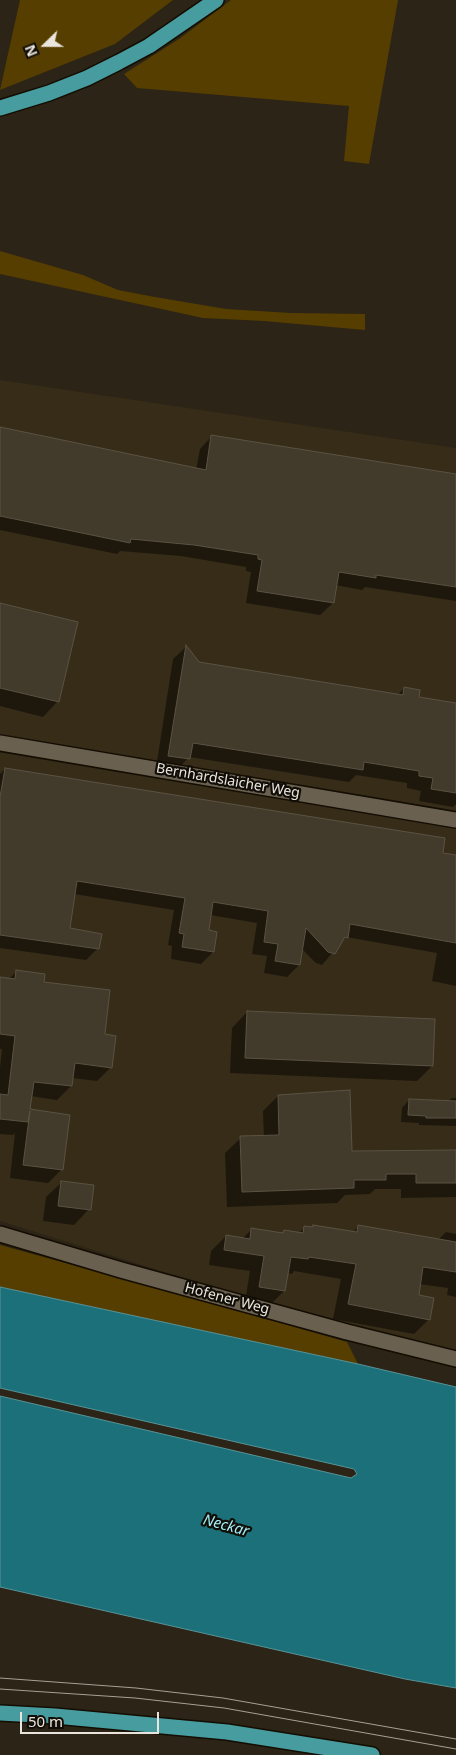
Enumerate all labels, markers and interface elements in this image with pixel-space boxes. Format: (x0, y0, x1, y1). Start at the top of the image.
north arrow (20, 20, 70, 70)
text: N (20, 42, 42, 60)
street label: Bernhardslaicher Weg (155, 760, 301, 802)
street label: Hofener Weg (183, 1280, 271, 1318)
water label: Neckar (201, 1511, 251, 1541)
scale bar (22, 1702, 161, 1734)
text: 50 m (28, 1711, 63, 1731)

